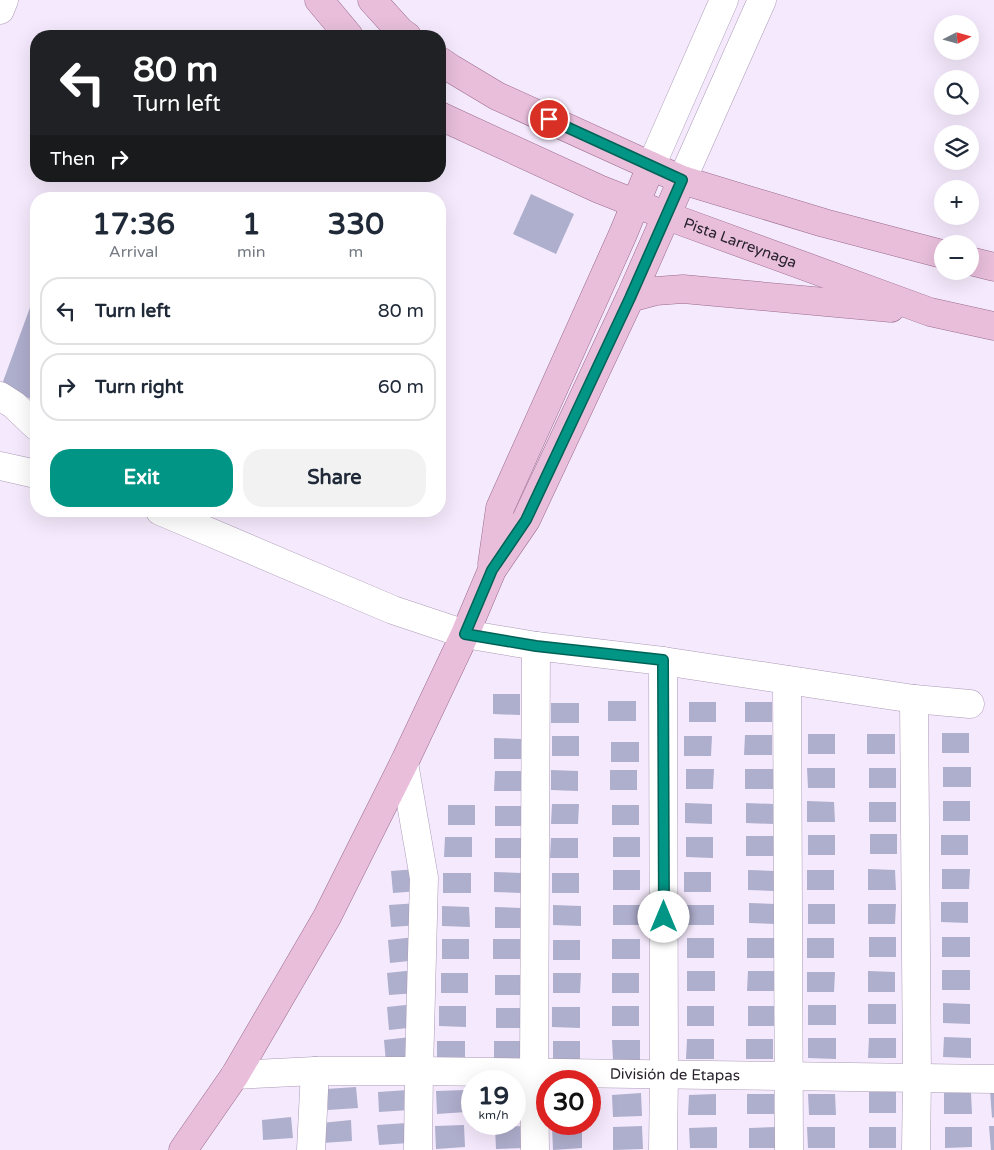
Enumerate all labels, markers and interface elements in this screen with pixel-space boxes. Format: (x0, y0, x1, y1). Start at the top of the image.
north arrow (934, 15, 979, 60)
map controls (934, 15, 979, 280)
text: 80 m (133, 49, 218, 91)
icon: left (50, 50, 115, 115)
button: search (934, 70, 979, 115)
text: Turn left (133, 91, 221, 117)
pin (528, 98, 570, 140)
icon: arrive (535, 105, 563, 133)
button: layers (934, 125, 979, 170)
icon: right (105, 145, 133, 173)
text: Then (50, 148, 95, 170)
button: + (934, 180, 979, 225)
text: 17:36 (92, 206, 175, 243)
text: 1 (242, 206, 261, 243)
text: 330 (328, 206, 384, 243)
street label: Pista Larreynaga (681, 214, 799, 272)
button: − (934, 235, 979, 280)
text: Arrival (109, 242, 158, 262)
text: min (237, 242, 266, 262)
text: m (348, 242, 363, 262)
icon: left (52, 297, 80, 325)
text: Turn left (95, 300, 171, 322)
text: 80 m (378, 300, 424, 322)
icon: right (52, 373, 80, 401)
text: Turn right (95, 376, 183, 398)
text: 60 m (378, 376, 424, 398)
button: Exit (50, 449, 233, 507)
button: Share (243, 449, 426, 507)
position arrow (637, 890, 689, 942)
street label: División de Etapas (610, 1065, 740, 1084)
speed limit sign: 30 (536, 1070, 601, 1135)
text: 19 (478, 1081, 509, 1111)
text: km/h (478, 1108, 509, 1122)

